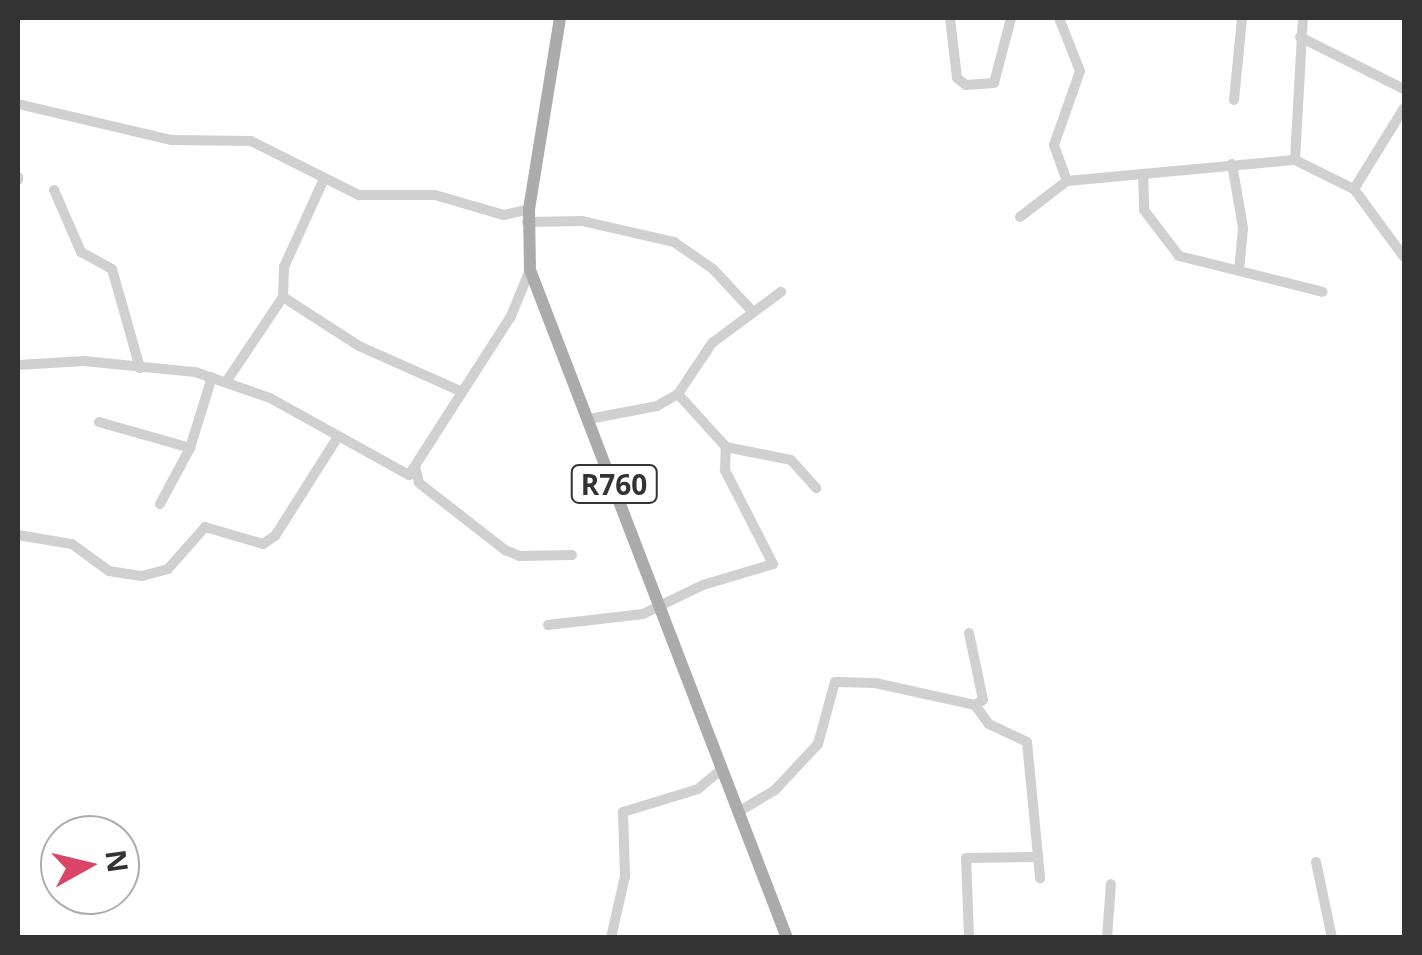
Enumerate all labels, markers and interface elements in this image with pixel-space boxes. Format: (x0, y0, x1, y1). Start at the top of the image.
road number: R760 (569, 461, 659, 507)
north arrow (40, 815, 140, 915)
text: N (97, 847, 138, 875)

